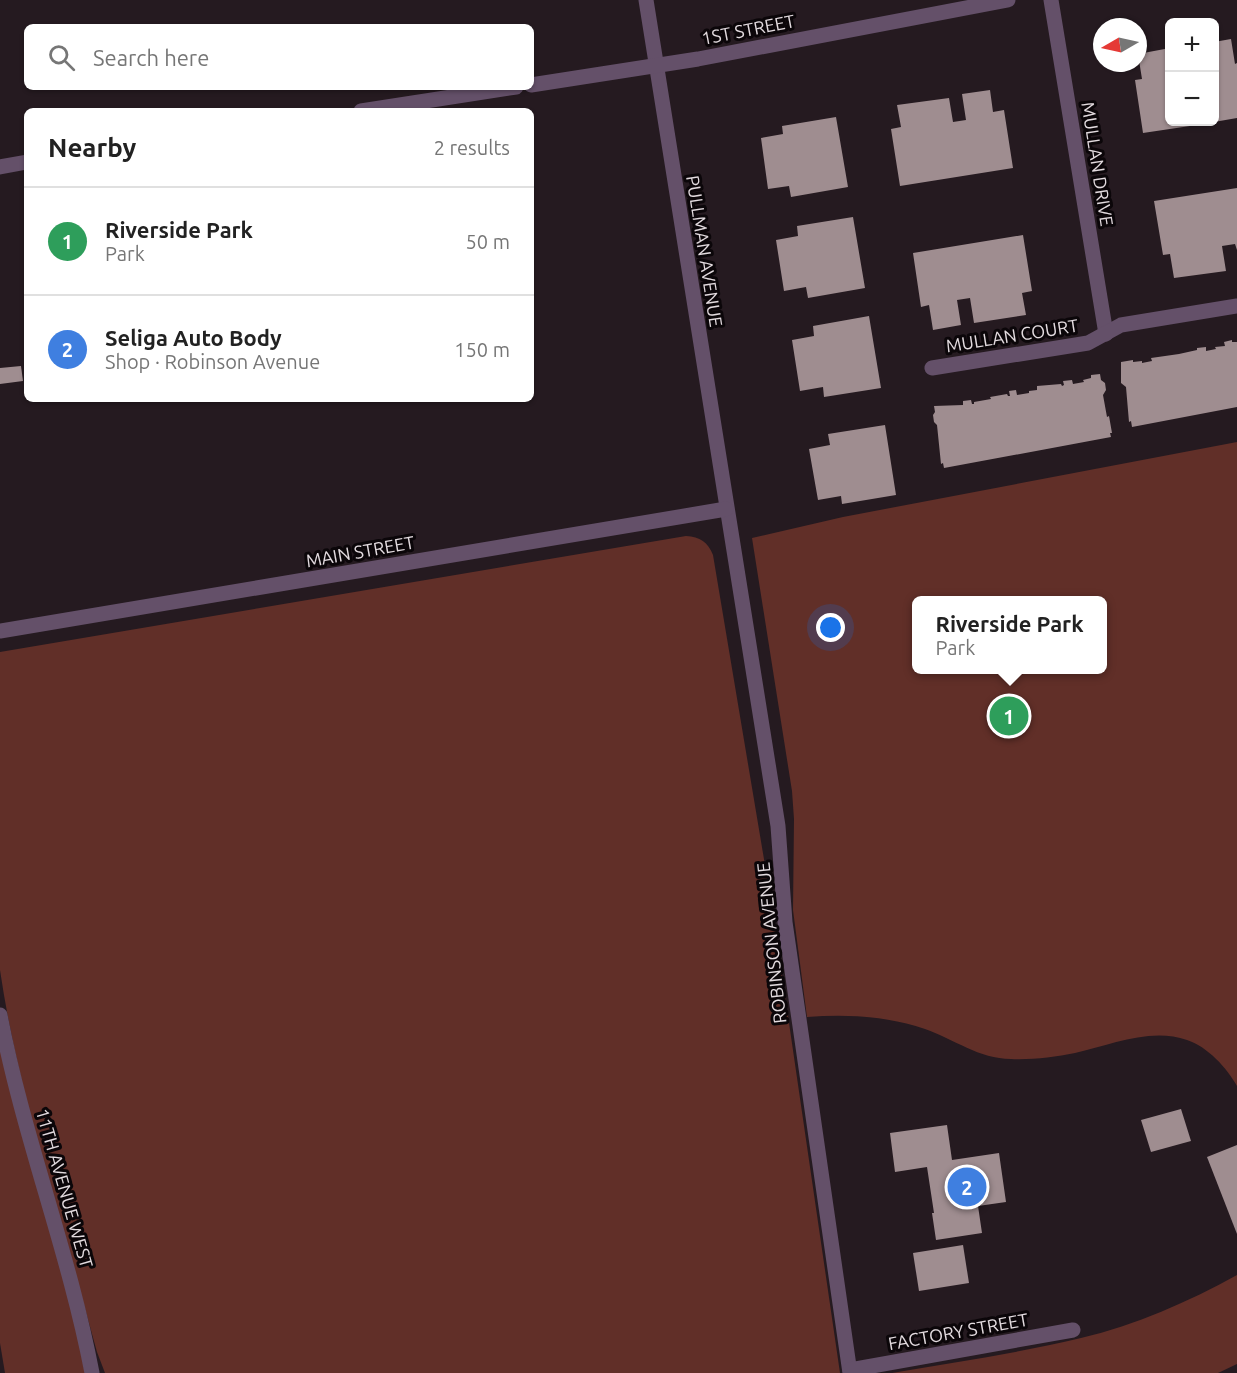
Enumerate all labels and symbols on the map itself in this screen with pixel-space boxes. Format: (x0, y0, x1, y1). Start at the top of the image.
street label: 1ST STREET (700, 10, 796, 48)
north arrow (1093, 18, 1147, 72)
street label: MULLAN DRIVE (1078, 100, 1118, 228)
street label: PULLMAN AVENUE (683, 174, 727, 328)
street label: MULLAN COURT (944, 315, 1080, 355)
street label: MAIN STREET (304, 532, 416, 570)
your location (816, 613, 845, 642)
pin: 1 (990, 694, 1028, 738)
street label: ROBINSON AVENUE (753, 861, 789, 1025)
street label: 11TH AVENUE WEST (33, 1106, 97, 1270)
pin: 2 (948, 1164, 986, 1210)
street label: FACTORY STREET (886, 1309, 1030, 1353)

